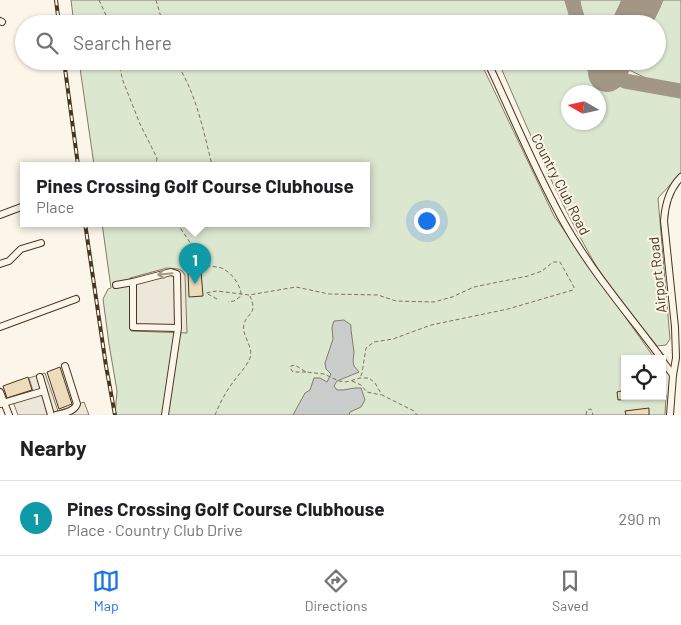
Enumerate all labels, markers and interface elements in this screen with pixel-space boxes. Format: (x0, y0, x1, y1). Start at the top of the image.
search box (15, 15, 666, 70)
icon: search (33, 29, 61, 57)
text: Search here (73, 31, 172, 54)
north arrow (561, 85, 606, 130)
street label: Country Club Road (528, 130, 594, 238)
popup (20, 162, 370, 227)
text: Pines Crossing Golf Course Clubhouse (36, 174, 354, 197)
text: Place (36, 197, 74, 216)
your location (414, 208, 440, 234)
street label: Airport Road (645, 236, 669, 314)
pin: 1 (179, 243, 211, 284)
one-way arrow (158, 269, 174, 279)
map controls (621, 355, 666, 400)
button: locate (621, 355, 666, 400)
text: Nearby (20, 435, 86, 460)
text: Pines Crossing Golf Course Clubhouse (67, 497, 385, 520)
text: 1 (33, 509, 39, 528)
text: 290 m (619, 509, 661, 528)
text: Place · Country Club Drive (67, 520, 243, 539)
tab: Map (92, 567, 120, 614)
tab: Directions (305, 567, 367, 614)
tab: Saved (552, 567, 589, 614)

